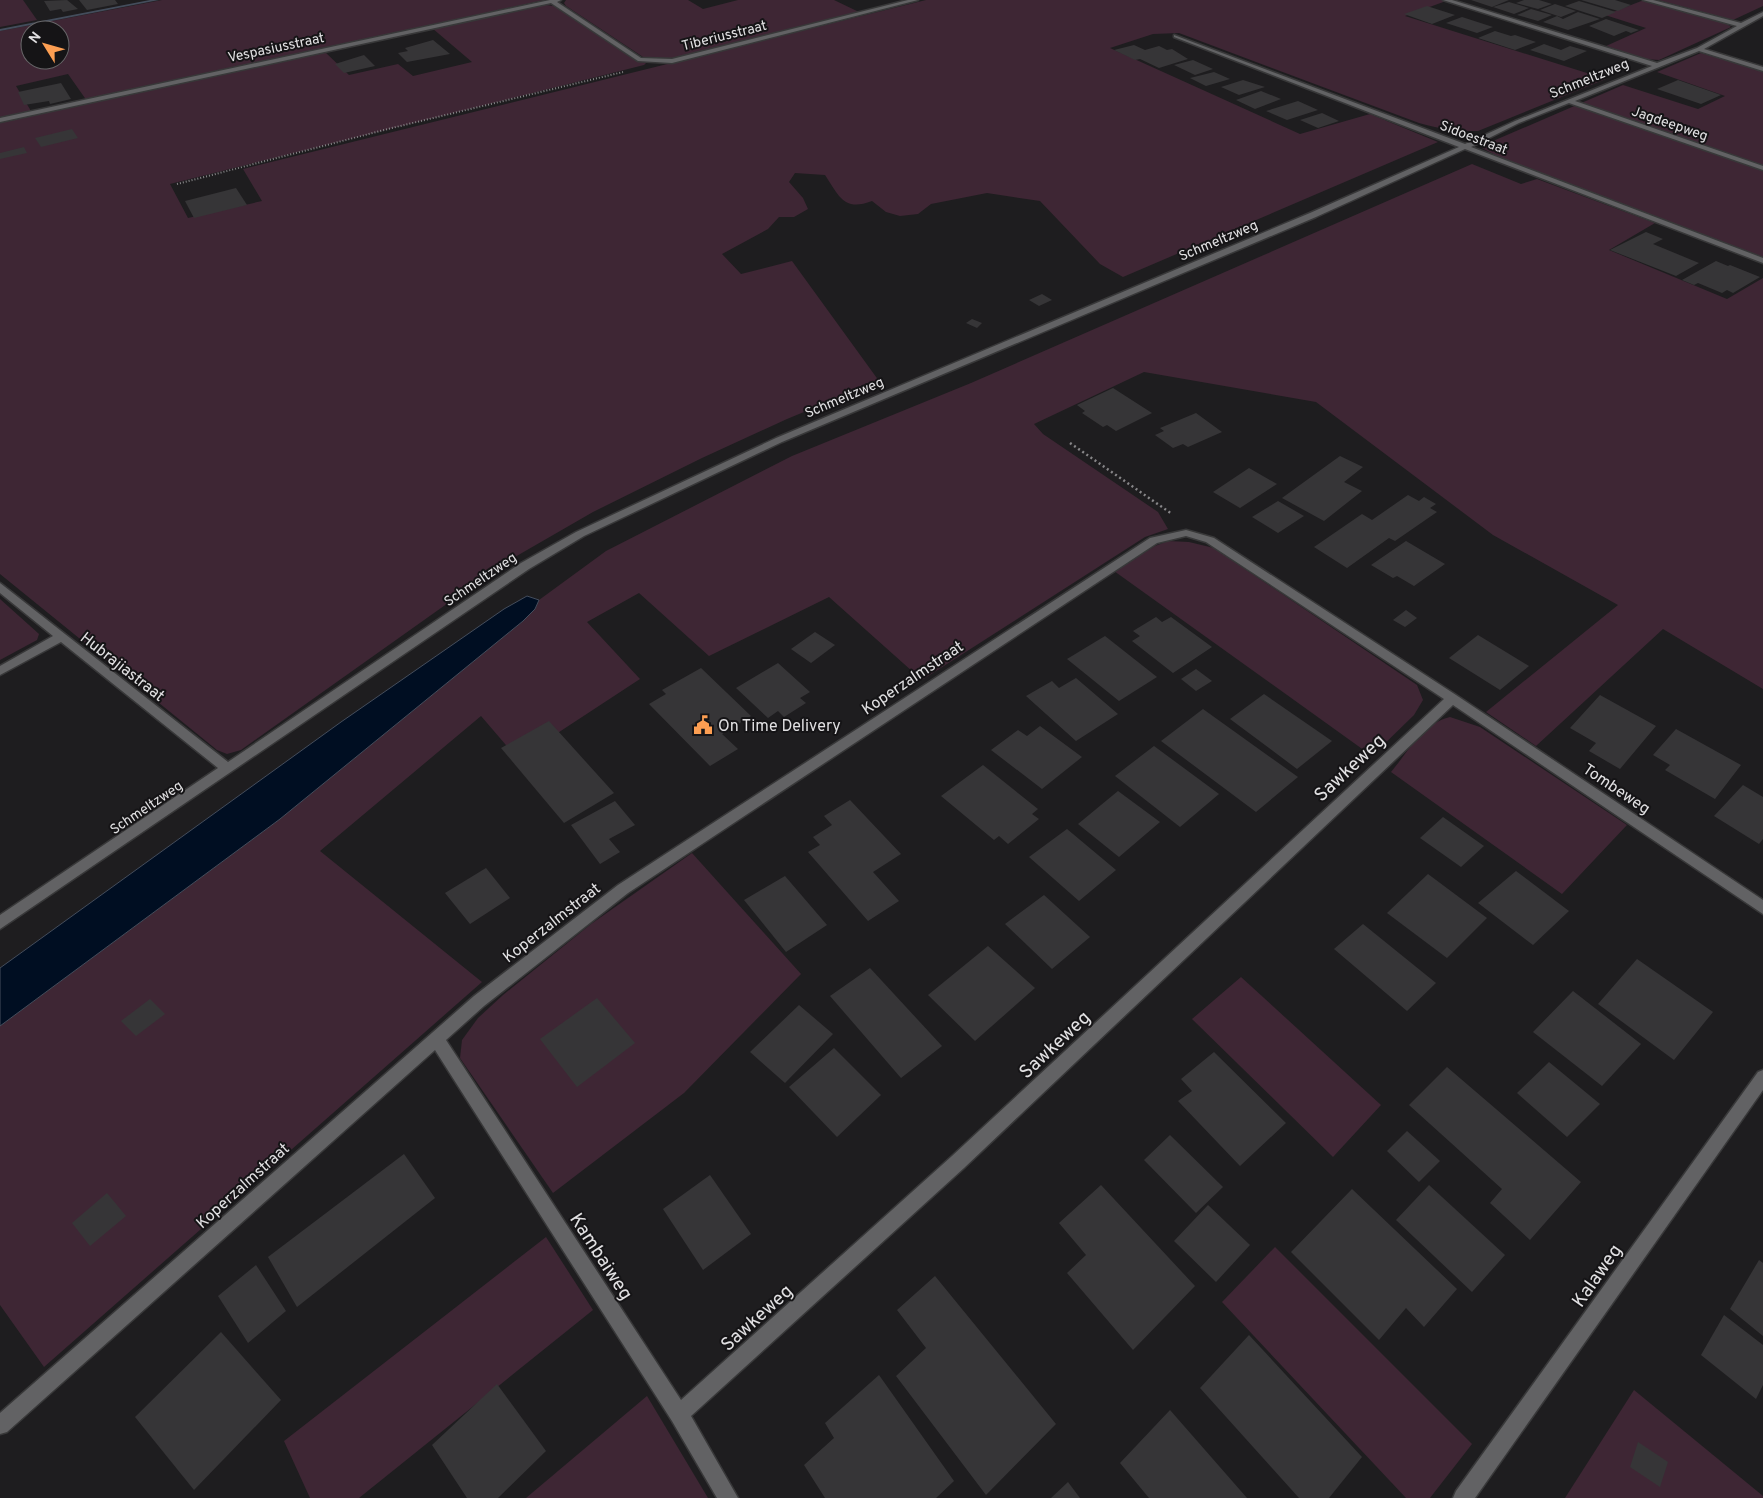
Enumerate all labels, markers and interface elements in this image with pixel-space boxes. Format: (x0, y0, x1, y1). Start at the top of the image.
street label: Tiberiusstraat (680, 18, 769, 55)
north arrow (20, 20, 70, 70)
text: N (26, 29, 46, 47)
street label: Vespasiusstraat (227, 30, 326, 67)
street label: Schmeltzweg (1547, 56, 1632, 103)
street label: Jagdeepweg (1629, 103, 1710, 145)
street label: Sidoestraat (1437, 118, 1510, 159)
street label: Schmeltzweg (1177, 217, 1261, 266)
street label: Schmeltzweg (803, 374, 887, 423)
street label: Schmeltzweg (441, 550, 520, 611)
street label: Hubrajiastraat (75, 628, 168, 707)
street label: Koperzalmstraat (858, 637, 968, 720)
public building icon: On Time Delivery (692, 714, 714, 736)
place label: On Time Delivery (718, 717, 841, 737)
street label: Sawkeweg (1310, 729, 1391, 808)
street label: Tombeweg (1578, 760, 1653, 820)
street label: Schmeltzweg (107, 778, 186, 839)
street label: Koperzalmstraat (499, 879, 605, 968)
street label: Sawkeweg (1015, 1006, 1096, 1085)
street label: Koperzalmstraat (193, 1139, 294, 1234)
street label: Kambaiweg (563, 1209, 637, 1305)
street label: Kalaweg (1567, 1240, 1628, 1312)
street label: Sawkeweg (716, 1280, 798, 1357)

